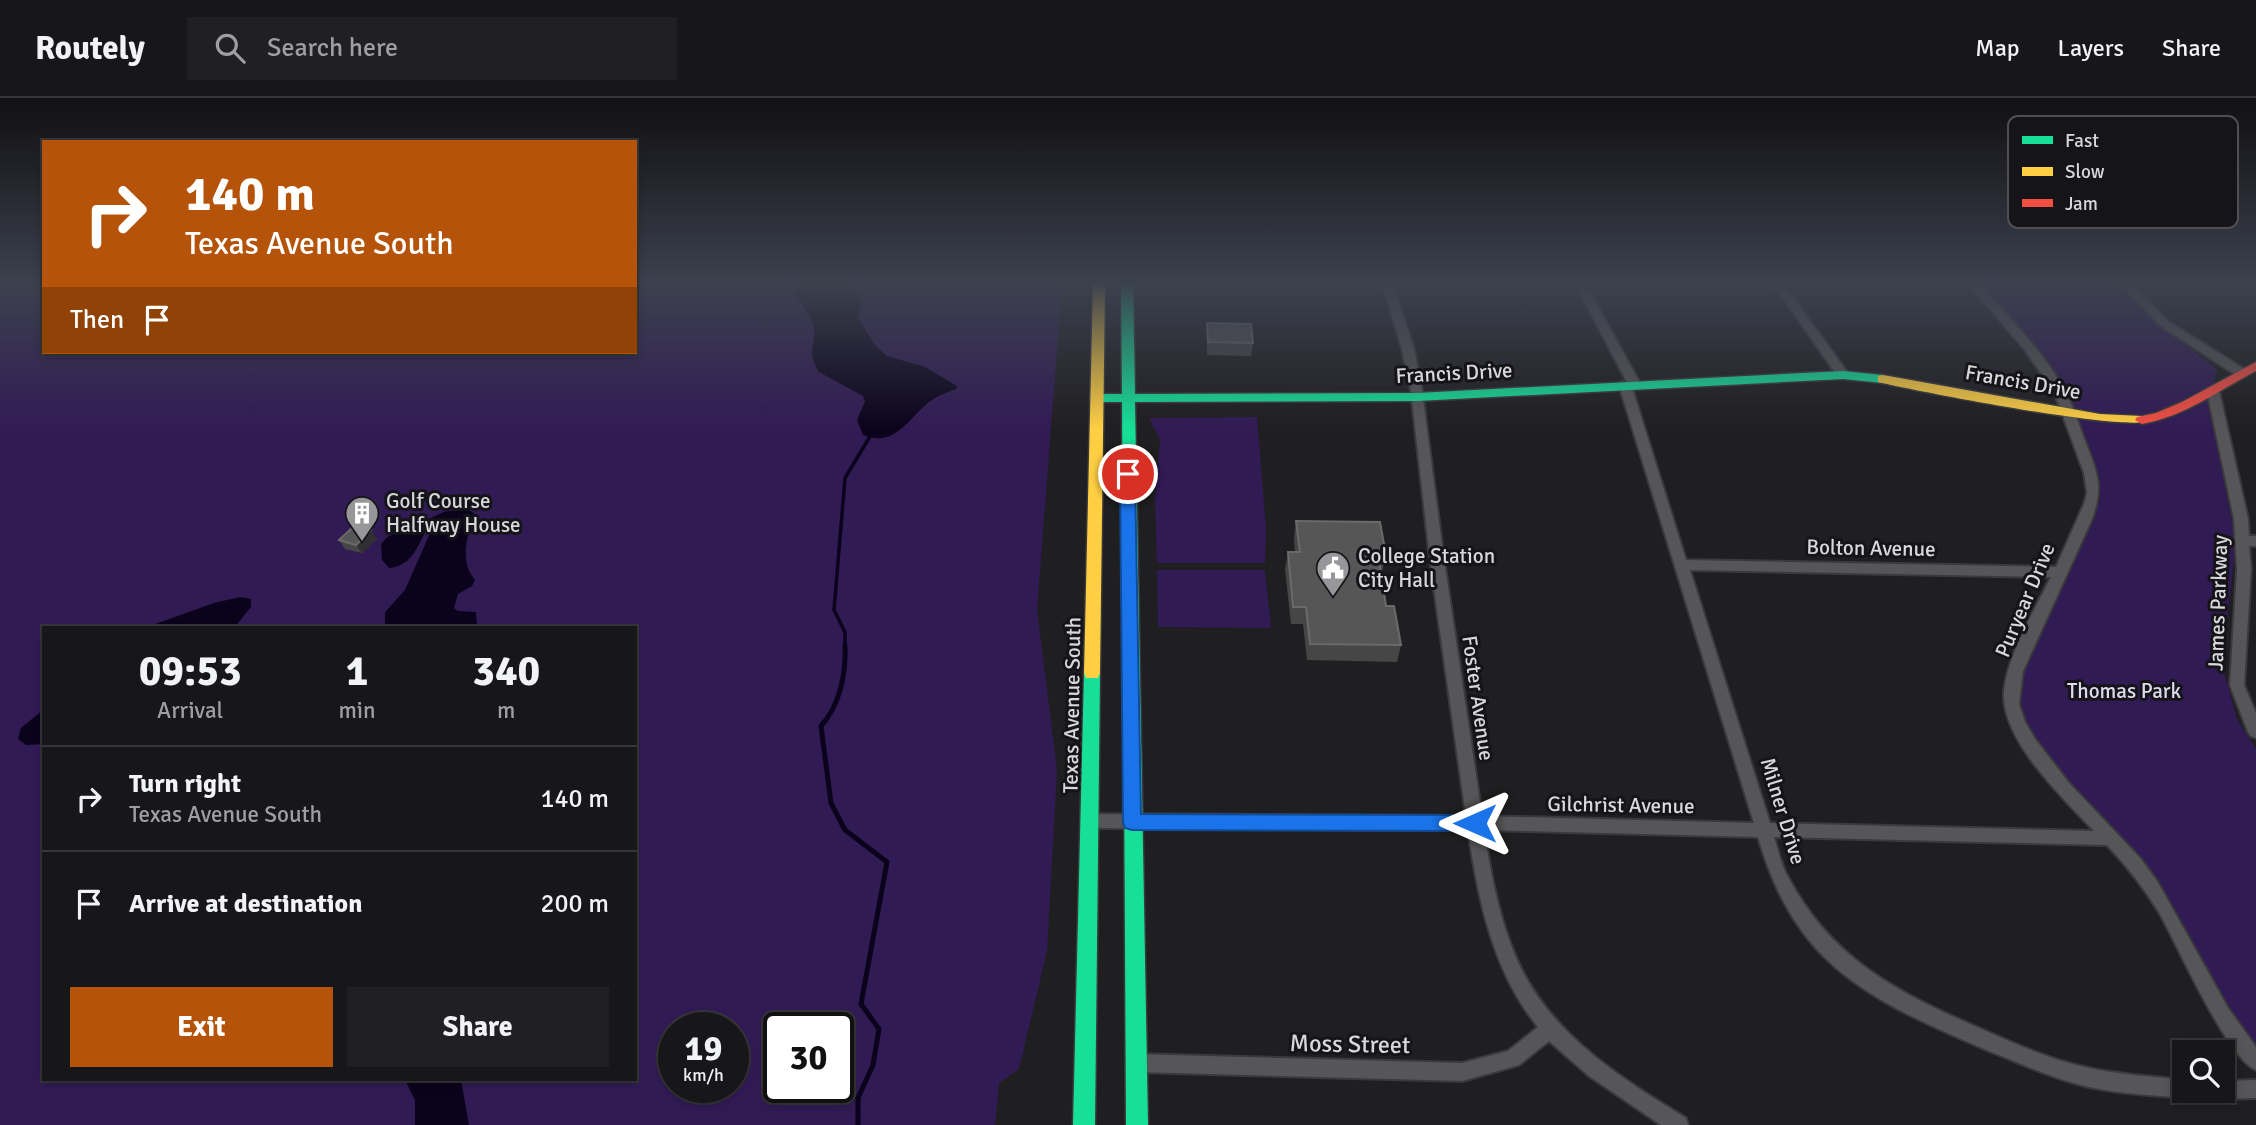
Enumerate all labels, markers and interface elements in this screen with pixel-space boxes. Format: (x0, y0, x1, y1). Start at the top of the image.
search box (187, 17, 677, 80)
text: Routely (35, 28, 145, 69)
icon: search (211, 29, 249, 67)
text: Search here (267, 32, 398, 64)
text: Map (1975, 33, 2020, 63)
text: Layers (2058, 33, 2124, 63)
text: Share (2162, 33, 2221, 63)
legend (2008, 116, 2238, 228)
text: Fast (2065, 129, 2099, 153)
text: Slow (2065, 160, 2105, 184)
text: 140 m (185, 164, 315, 224)
icon: right (70, 168, 161, 259)
text: Jam (2065, 192, 2098, 216)
text: Texas Avenue South (185, 224, 454, 263)
icon: arrive (138, 301, 176, 339)
text: Then (70, 304, 124, 336)
street label: Francis Drive (1395, 357, 1513, 389)
street label: Francis Drive (1963, 359, 2083, 405)
pin (1098, 444, 1158, 504)
icon: arrive (1109, 455, 1147, 493)
place label: Golf Course Halfway House (386, 488, 521, 538)
building icon: Golf Course Halfway House (343, 494, 381, 543)
street label: Bolton Avenue (1806, 534, 1936, 562)
street label: James Parkway (2203, 534, 2233, 671)
street label: Puryear Drive (1989, 539, 2061, 661)
place label: College Station City Hall (1358, 543, 1495, 593)
public building icon: College Station City Hall (1314, 549, 1352, 598)
street label: Texas Avenue South (1057, 617, 1087, 793)
street label: Foster Avenue (1456, 634, 1500, 762)
text: 09:53 (139, 646, 242, 697)
text: 1 (346, 646, 368, 697)
text: 340 (472, 646, 540, 697)
park label: Thomas Park (2067, 678, 2182, 704)
text: Arrival (157, 696, 223, 725)
text: min (338, 696, 376, 725)
text: m (497, 696, 515, 725)
street label: Milner Drive (1754, 755, 1812, 867)
text: Turn right (129, 768, 241, 800)
icon: right (70, 780, 108, 818)
text: 140 m (540, 783, 609, 815)
position arrow (1438, 786, 1512, 860)
street label: Gilchrist Avenue (1547, 791, 1695, 819)
text: Texas Avenue South (129, 800, 322, 829)
icon: arrive (70, 885, 108, 923)
text: Arrive at destination (129, 888, 362, 920)
text: 200 m (540, 888, 609, 920)
button: Exit (70, 987, 333, 1067)
button: Share (347, 987, 609, 1067)
speed limit sign: 30 (763, 1012, 854, 1103)
text: 19 (685, 1027, 722, 1070)
street label: Moss Street (1289, 1028, 1411, 1060)
map controls (2172, 1040, 2235, 1103)
button: search (2172, 1040, 2235, 1103)
text: km/h (683, 1064, 724, 1086)

